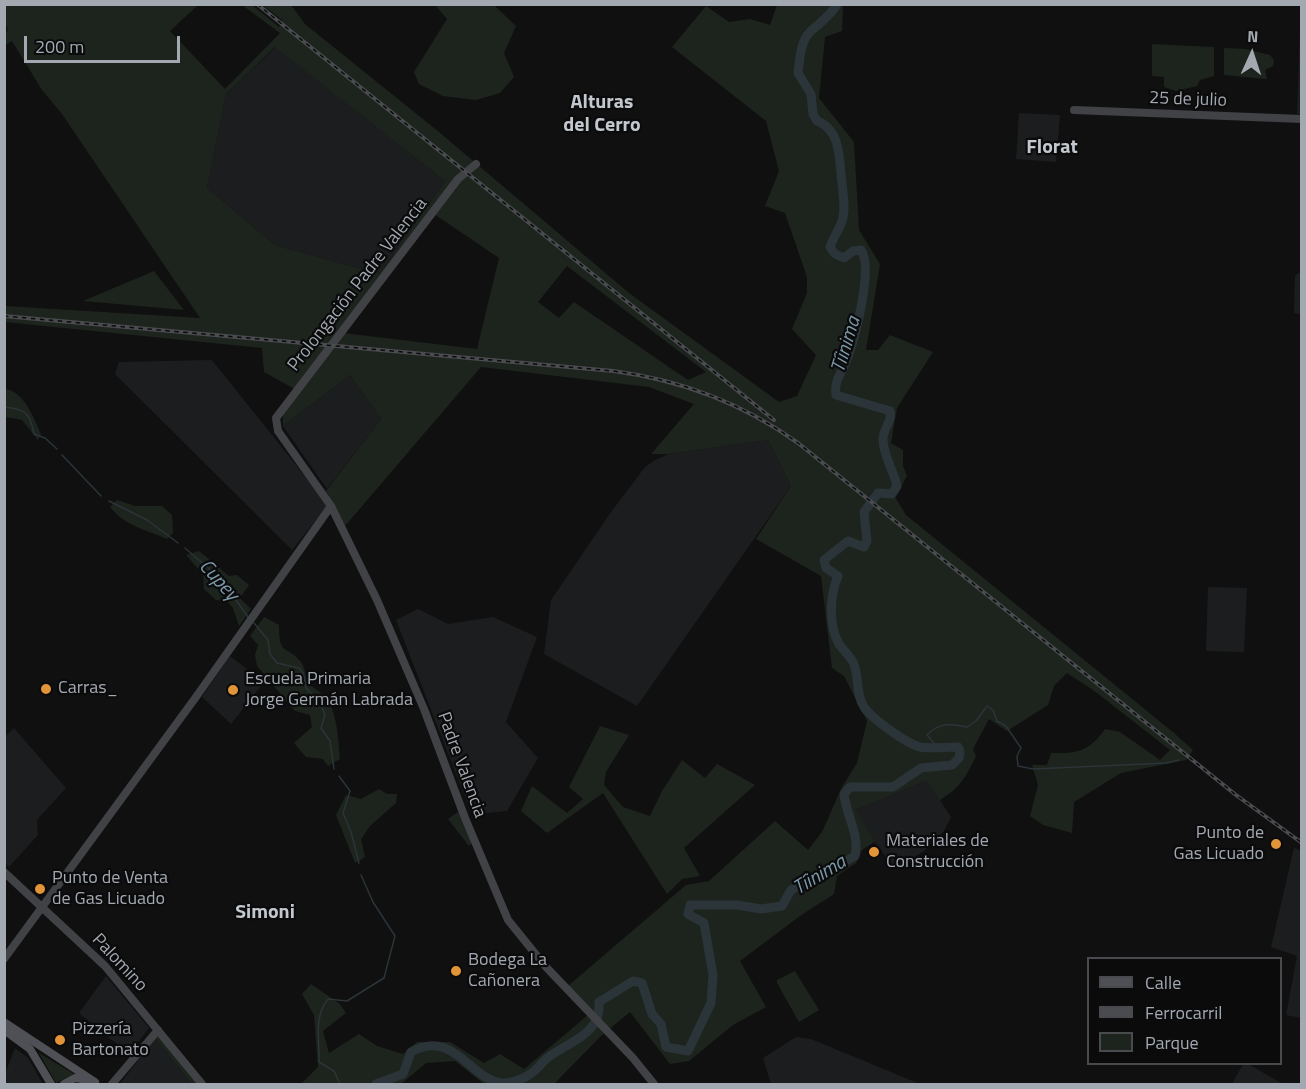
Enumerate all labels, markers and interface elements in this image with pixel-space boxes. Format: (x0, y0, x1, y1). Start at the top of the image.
scale bar (27, 24, 183, 62)
north arrow (1222, 24, 1282, 84)
text: N (1247, 24, 1259, 48)
text: 200 m (35, 33, 84, 60)
street label: 25 de julio (1149, 88, 1227, 112)
district label: Alturas del Cerro (563, 91, 641, 138)
district label: Florat (1026, 136, 1078, 160)
street label: Prolongación Padre Valencia (284, 194, 432, 376)
water label: Tíinima (827, 314, 867, 376)
water label: Cupey (193, 555, 243, 607)
place label: Escuela Primaria Jorge Germán Labrada (245, 669, 413, 712)
place label: Carras_ (58, 678, 118, 700)
marker: Carras_ (39, 682, 53, 696)
marker: Escuela Primaria Jorge Germán Labrada (226, 683, 240, 697)
street label: Padre Valencia (432, 709, 490, 821)
place label: Punto de Gas Licuado (1174, 823, 1264, 866)
place label: Materiales de Construcción (886, 831, 989, 874)
marker: Punto de Gas Licuado (1269, 837, 1283, 851)
marker: Materiales de Construcción (867, 845, 881, 859)
water label: Tíinima (789, 851, 851, 901)
place label: Punto de Venta de Gas Licuado (52, 868, 168, 910)
marker: Punto de Venta de Gas Licuado (33, 882, 47, 896)
district label: Simoni (235, 901, 295, 925)
street label: Palomino (87, 930, 151, 996)
place label: Bodega La Cañonera (468, 950, 547, 992)
legend (1087, 957, 1282, 1065)
marker: Bodega La Cañonera (449, 964, 463, 978)
text: Calle (1145, 969, 1181, 996)
text: Ferrocarril (1145, 999, 1222, 1026)
place label: Pizzería Bartonato (72, 1019, 149, 1062)
text: Parque (1145, 1029, 1199, 1056)
marker: Pizzería Bartonato (53, 1033, 67, 1047)

